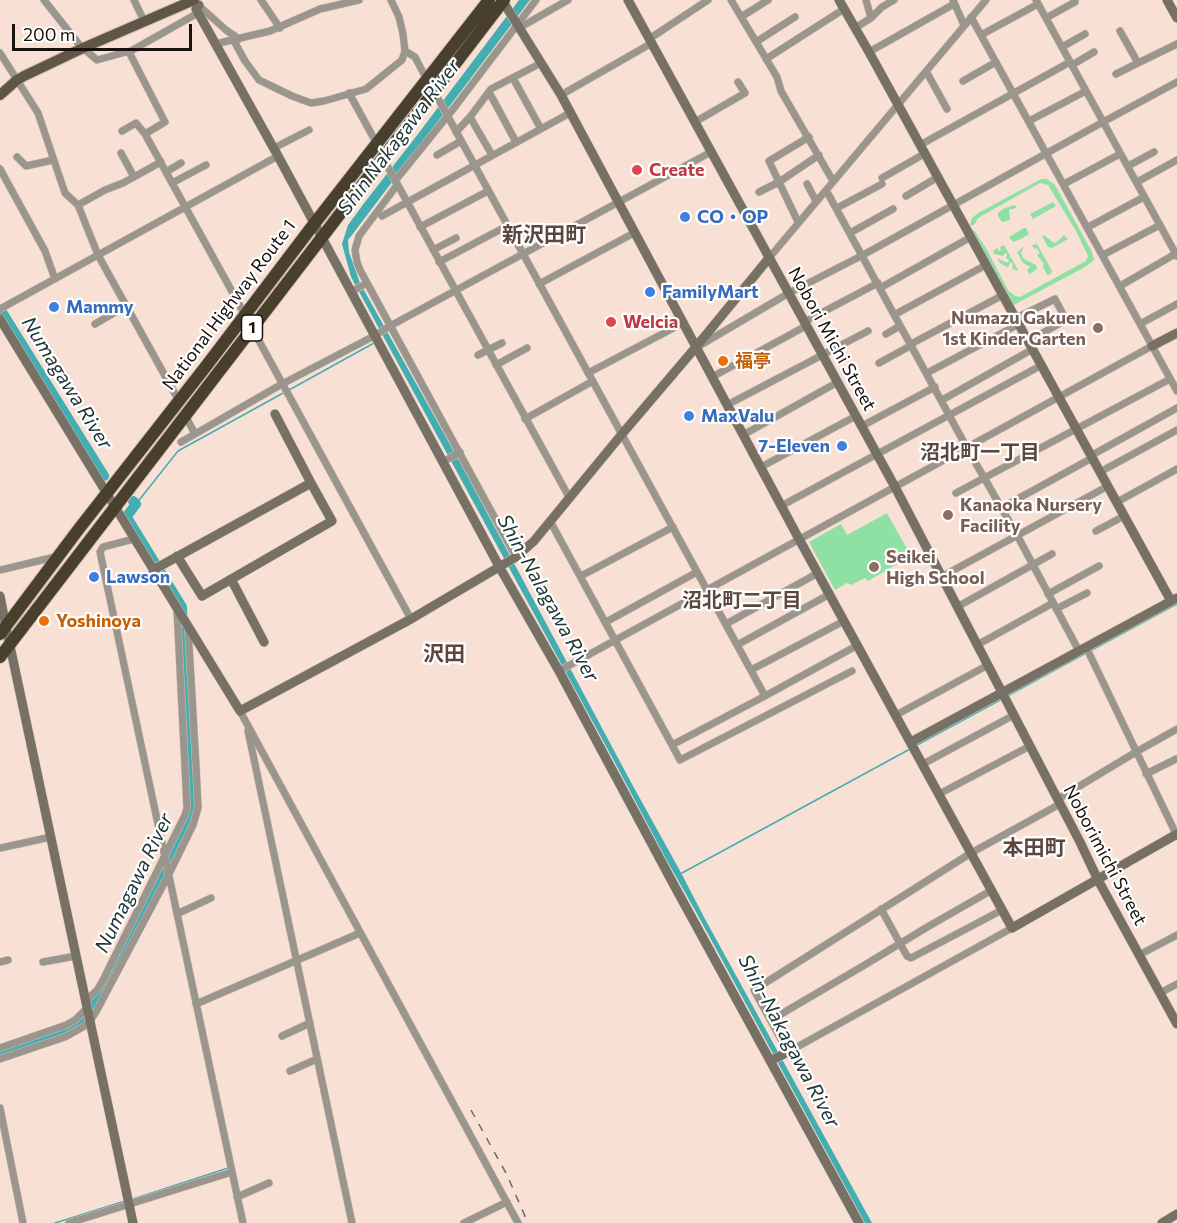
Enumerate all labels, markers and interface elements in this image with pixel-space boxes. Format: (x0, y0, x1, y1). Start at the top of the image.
scale bar (15, 12, 195, 50)
text: 200 m (23, 23, 76, 45)
water label: Shin Nakagawa River (333, 55, 465, 219)
place label: Create (649, 159, 704, 181)
marker: Create (630, 163, 644, 177)
place label: CO・OP (697, 206, 768, 228)
marker: CO・OP (678, 210, 692, 224)
street label: National Highway Route 1 (158, 216, 300, 394)
district label: 新沢田町 (502, 222, 586, 248)
street label: Nobori Michi Street (784, 263, 880, 415)
place label: FamilyMart (662, 281, 759, 303)
marker: FamilyMart (643, 285, 657, 299)
place label: Mammy (66, 296, 134, 318)
marker: Mammy (47, 300, 61, 314)
place label: Numazu Gakuen 1st Kinder Garten (942, 307, 1086, 350)
place label: Welcia (623, 311, 678, 333)
water label: Numagawa River (17, 312, 117, 454)
road number: 1 (242, 315, 262, 341)
marker: Welcia (604, 315, 618, 329)
marker: Numazu Gakuen 1st Kinder Garten (1091, 321, 1105, 335)
place label: 福亭 (735, 350, 771, 372)
marker: 福亭 (716, 354, 730, 368)
place label: MaxValu (701, 405, 774, 427)
marker: MaxValu (682, 409, 696, 423)
place label: 7-Eleven (758, 435, 830, 457)
marker: 7-Eleven (835, 439, 849, 453)
district label: 沼北町一丁目 (920, 440, 1040, 464)
place label: Kanaoka Nursery Facility (960, 494, 1102, 536)
marker: Kanaoka Nursery Facility (941, 508, 955, 522)
water label: Shin-Nalagawa River (492, 510, 604, 686)
place label: Seikei High School (886, 546, 985, 588)
marker: Seikei High School (867, 560, 881, 574)
place label: Lawson (106, 566, 170, 588)
marker: Lawson (87, 570, 101, 584)
district label: 沼北町二丁目 (682, 588, 802, 612)
place label: Yoshinoya (56, 610, 141, 632)
marker: Yoshinoya (37, 614, 51, 628)
district label: 沢田 (423, 641, 465, 667)
street label: Noborimichi Street (1059, 781, 1151, 929)
water label: Numagawa River (90, 809, 178, 957)
district label: 本田町 (1003, 835, 1065, 861)
water label: Shin-Nakagawa River (733, 950, 845, 1132)

